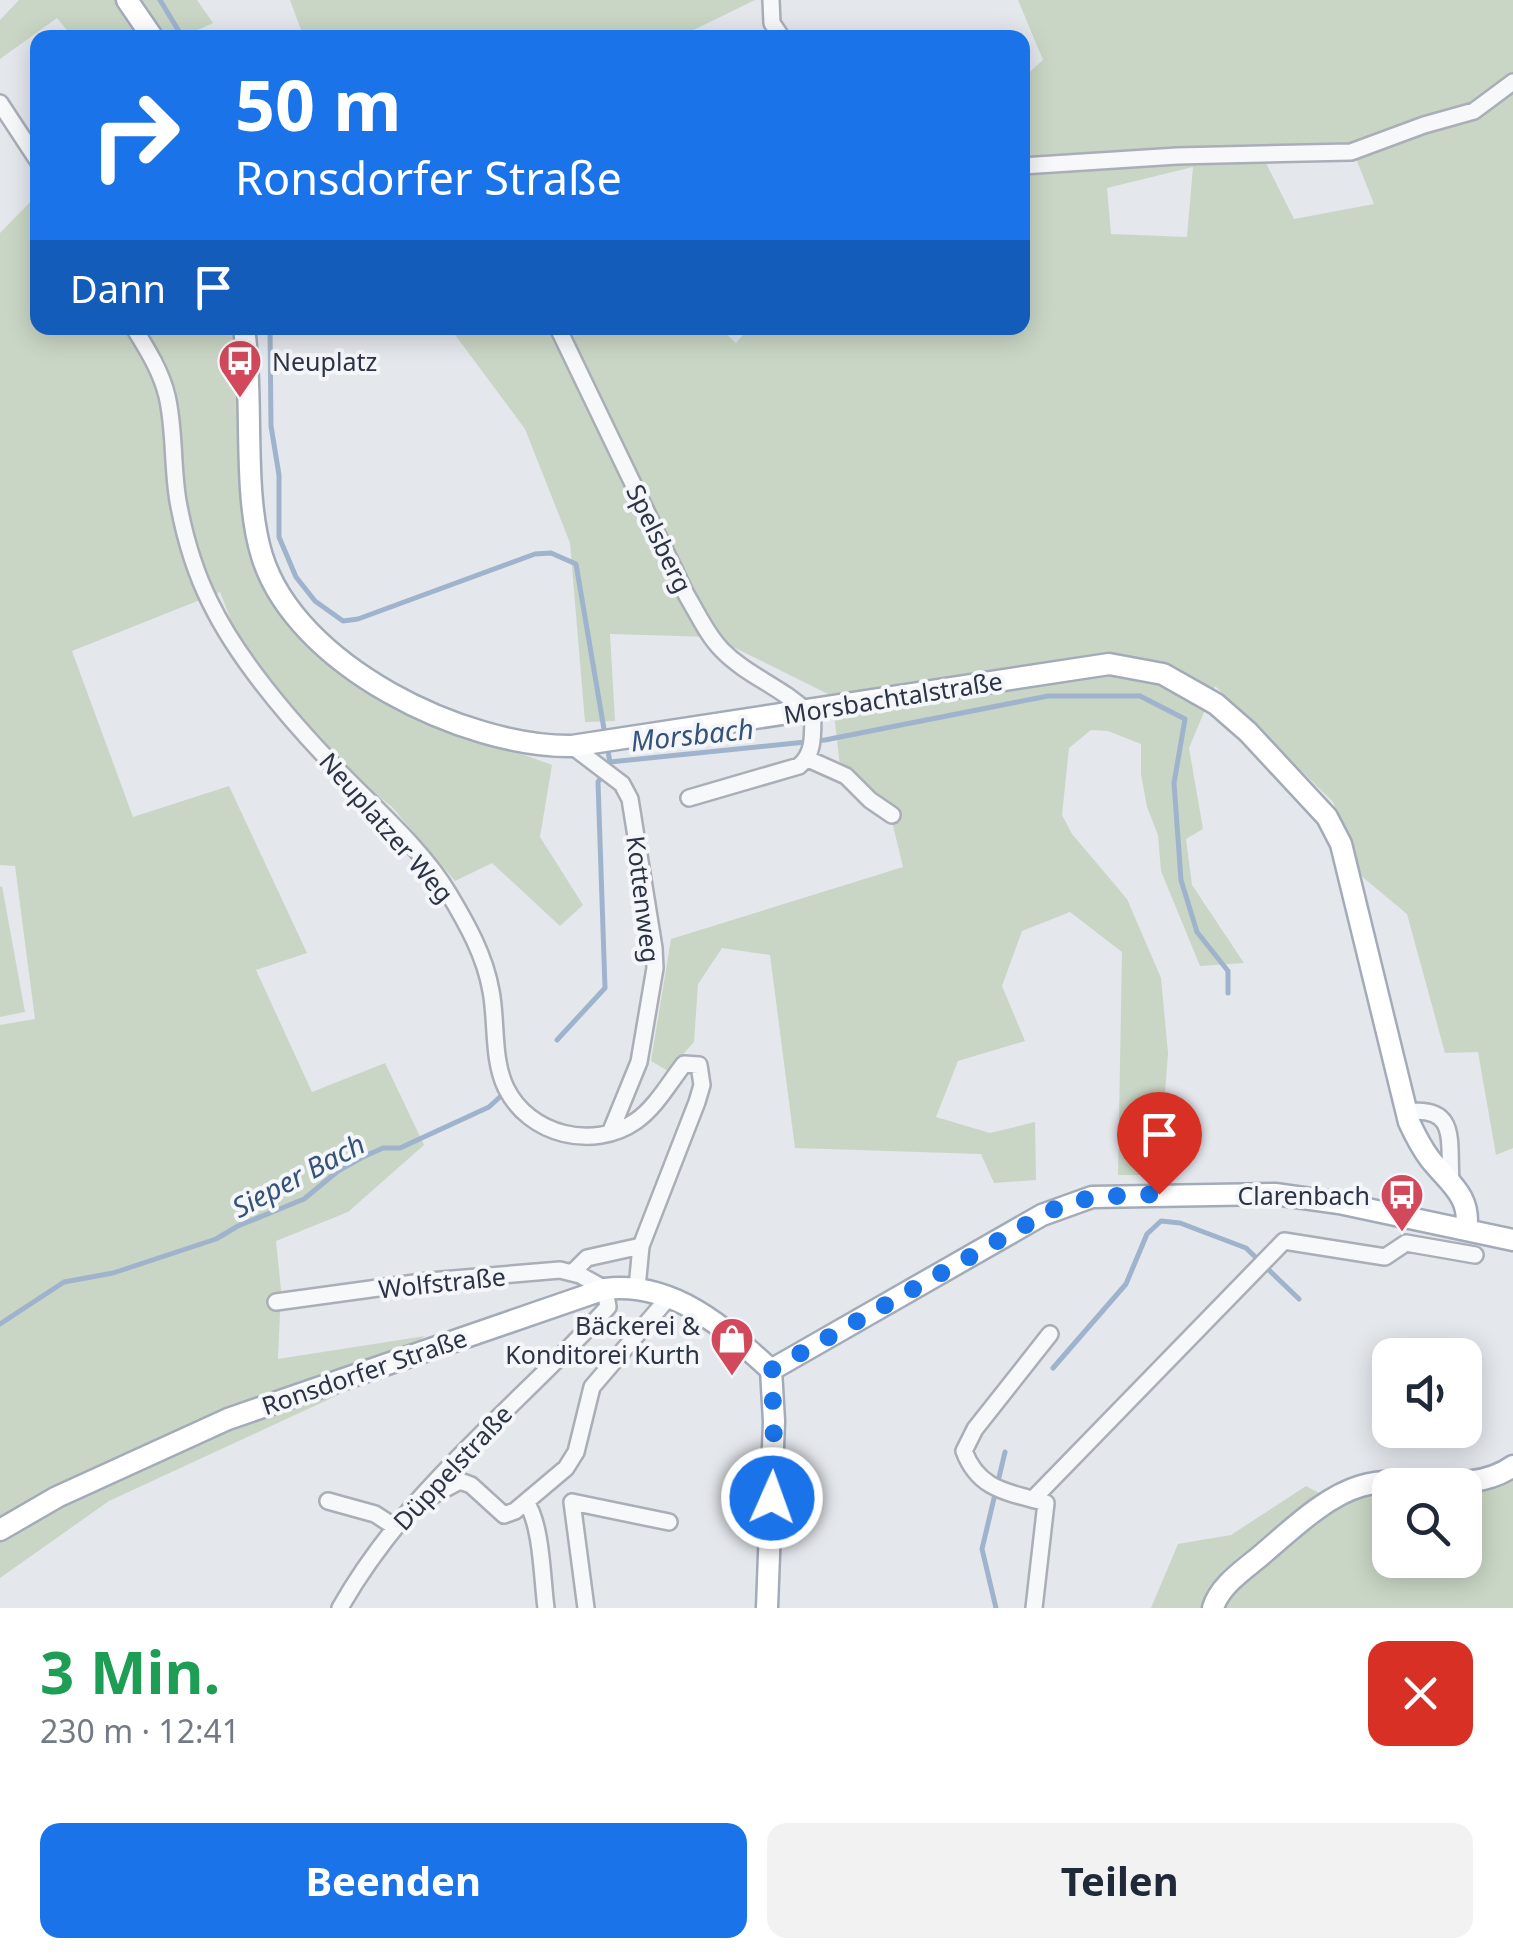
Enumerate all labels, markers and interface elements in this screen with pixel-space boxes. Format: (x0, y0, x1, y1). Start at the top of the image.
text: 50 m (235, 56, 402, 152)
icon: right (70, 70, 200, 200)
text: Ronsdorfer Straße (235, 147, 622, 208)
icon: arrive (186, 260, 241, 315)
text: Dann (70, 262, 166, 314)
bus stop icon: Neuplatz (217, 338, 263, 399)
place label: Neuplatz (272, 344, 377, 378)
street label: Spelsberg (619, 478, 701, 598)
street label: Morsbachtalstraße (781, 663, 1005, 731)
water label: Morsbach (629, 709, 755, 759)
street label: Neuplatzer Weg (312, 745, 462, 909)
street label: Kottenweg (619, 834, 669, 964)
pin (1117, 1092, 1202, 1195)
icon: arrive (1132, 1107, 1187, 1162)
water label: Sieper Bach (225, 1124, 371, 1226)
bus stop icon: Clarenbach (1379, 1172, 1425, 1233)
place label: Clarenbach (1237, 1178, 1370, 1212)
street label: Wolfstraße (377, 1258, 507, 1306)
place label: Bäckerei & Konditorei Kurth (505, 1308, 701, 1371)
shop icon: Bäckerei & Konditorei Kurth (709, 1316, 755, 1377)
street label: Ronsdorfer Straße (257, 1320, 471, 1422)
map controls (1372, 1338, 1482, 1578)
button: sound (1372, 1338, 1482, 1448)
street label: Düppelstraße (385, 1397, 519, 1537)
position arrow (720, 1446, 824, 1550)
button: search (1372, 1468, 1482, 1578)
text: 3 Min. (40, 1630, 220, 1712)
button: close (1368, 1641, 1473, 1746)
text: 230 m · 12:41 (40, 1709, 240, 1752)
button: Beenden (40, 1823, 747, 1938)
button: Teilen (767, 1823, 1473, 1938)

